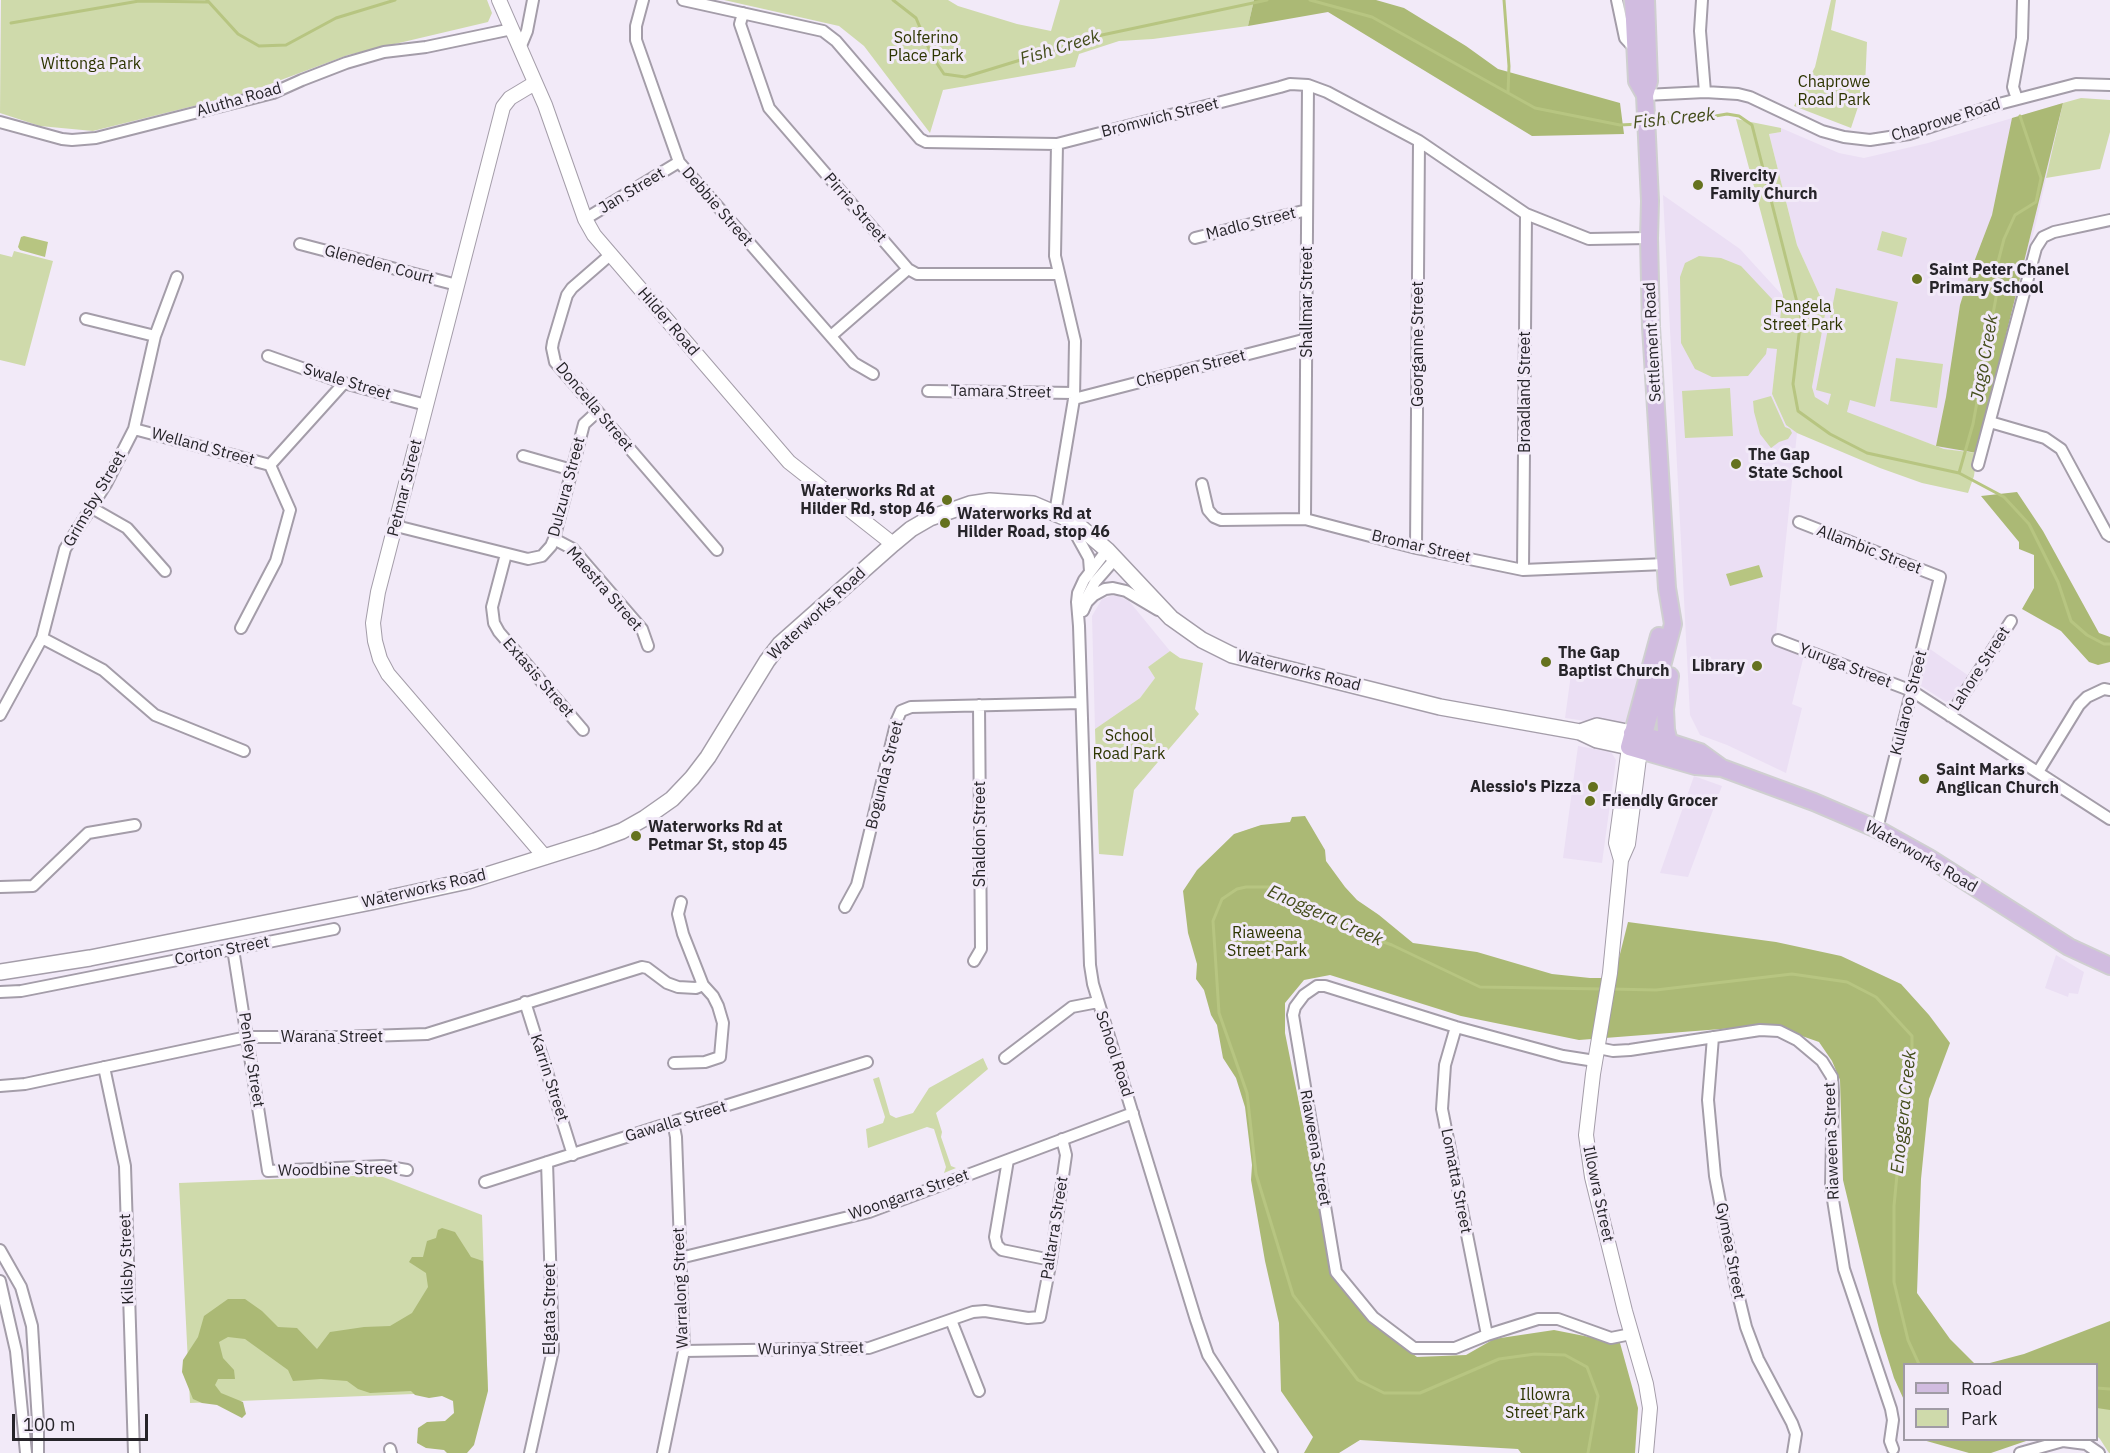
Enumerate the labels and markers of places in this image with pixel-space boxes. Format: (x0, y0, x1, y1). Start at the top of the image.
place label: Rivercity Family Church (1710, 166, 1817, 204)
marker: Rivercity Family Church (1691, 178, 1705, 192)
place label: Saint Peter Chanel Primary School (1929, 260, 2069, 298)
marker: Saint Peter Chanel Primary School (1910, 272, 1924, 286)
place label: The Gap State School (1748, 445, 1843, 483)
marker: The Gap State School (1729, 457, 1743, 471)
place label: Waterworks Rd at Hilder Rd, stop 46 (800, 481, 935, 519)
marker: Waterworks Rd at Hilder Rd, stop 46 (940, 493, 954, 507)
place label: Waterworks Rd at Hilder Road, stop 46 (957, 504, 1110, 542)
marker: Waterworks Rd at Hilder Road, stop 46 (938, 516, 952, 530)
place label: The Gap Baptist Church (1558, 643, 1670, 681)
marker: The Gap Baptist Church (1539, 655, 1553, 669)
place label: Library (1692, 656, 1745, 676)
marker: Library (1750, 659, 1764, 673)
place label: Saint Marks Anglican Church (1936, 760, 2059, 798)
marker: Saint Marks Anglican Church (1917, 772, 1931, 786)
place label: Alessio's Pizza (1470, 777, 1581, 797)
marker: Alessio's Pizza (1586, 780, 1600, 794)
place label: Friendly Grocer (1602, 791, 1718, 811)
marker: Friendly Grocer (1583, 794, 1597, 808)
place label: Waterworks Rd at Petmar St, stop 45 (648, 817, 787, 855)
marker: Waterworks Rd at Petmar St, stop 45 (629, 829, 643, 843)

